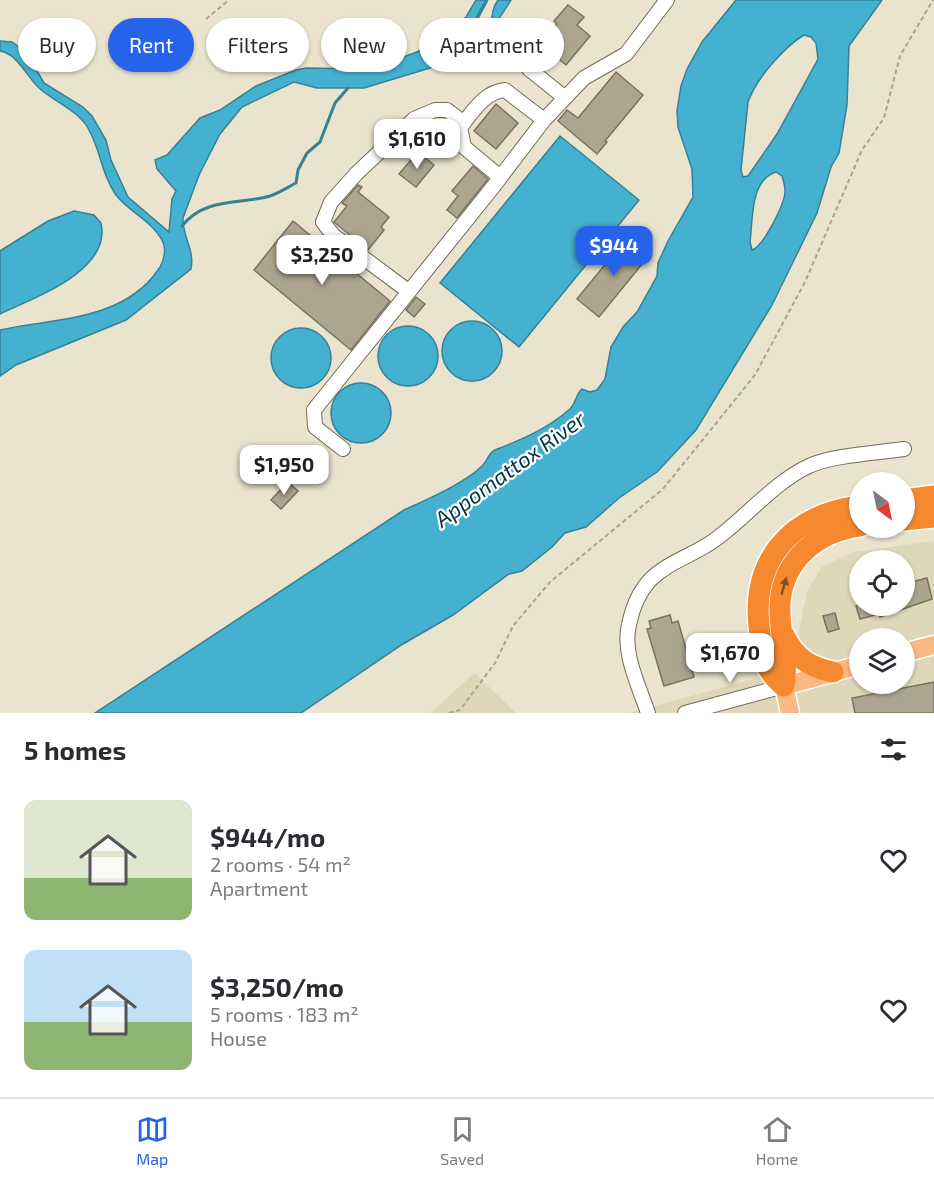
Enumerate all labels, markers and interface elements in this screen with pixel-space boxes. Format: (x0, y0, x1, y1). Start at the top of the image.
chip: Buy (18, 18, 96, 72)
chip: Rent (108, 18, 194, 72)
chip: Filters (206, 18, 309, 72)
chip: New (321, 18, 407, 72)
chip: Apartment (419, 18, 564, 72)
pin: $1,610 (368, 119, 466, 170)
text: $1,610 (388, 126, 446, 150)
pin: $944 (578, 226, 650, 277)
text: $944 (590, 233, 638, 257)
pin: $3,250 (273, 235, 371, 286)
text: $3,250 (290, 242, 354, 266)
water label: Appomattox River (428, 404, 591, 532)
pin: $1,950 (235, 445, 333, 496)
text: $1,950 (254, 452, 314, 476)
north arrow (849, 472, 915, 538)
map controls (849, 472, 915, 694)
button: locate (849, 550, 915, 616)
one-way arrow (780, 577, 789, 595)
button: layers (849, 628, 915, 694)
pin: $1,670 (681, 633, 779, 684)
text: $1,670 (700, 640, 760, 664)
icon: filters (877, 733, 910, 766)
text: 5 homes (24, 734, 126, 765)
text: $944/mo (210, 821, 325, 852)
icon: home (72, 824, 144, 896)
icon: heart (877, 844, 910, 877)
text: 2 rooms · 54 m² (210, 852, 351, 876)
text: Apartment (210, 876, 308, 900)
text: $3,250/mo (210, 971, 344, 1002)
icon: home (72, 974, 144, 1046)
icon: heart (877, 994, 910, 1027)
text: 5 rooms · 183 m² (210, 1002, 358, 1026)
text: House (210, 1026, 267, 1050)
tab: Map (136, 1113, 169, 1168)
tab: Saved (440, 1113, 484, 1168)
tab: Home (756, 1113, 798, 1168)

